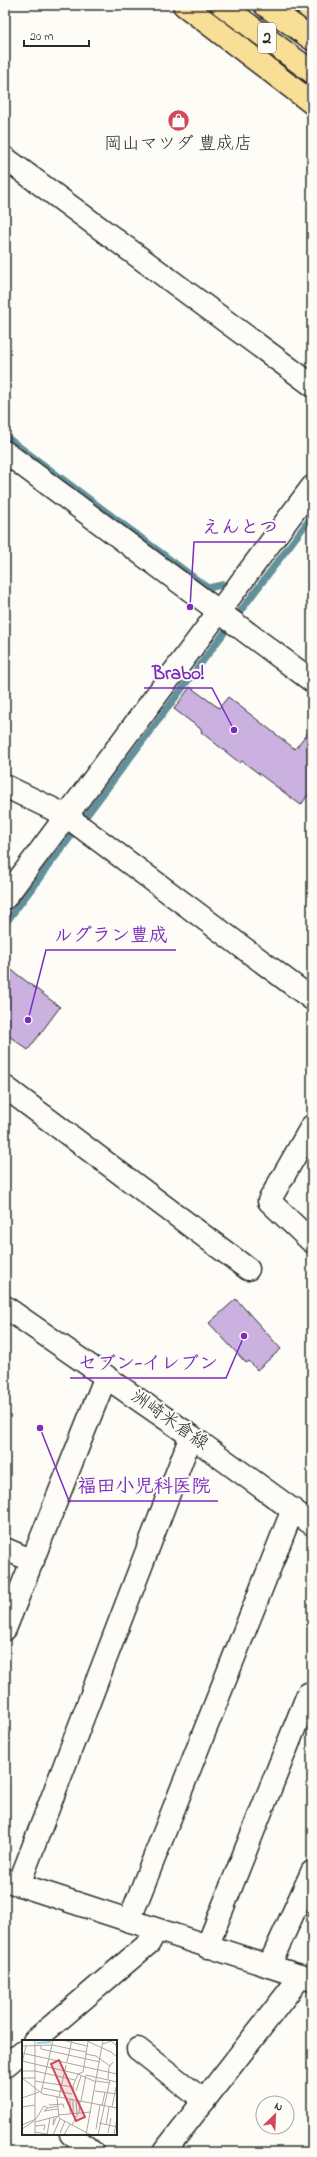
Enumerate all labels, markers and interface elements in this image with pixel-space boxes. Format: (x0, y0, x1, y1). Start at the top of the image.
scale bar (24, 22, 89, 48)
road number: 2 (258, 23, 276, 53)
text: 20 m (30, 28, 53, 46)
shop icon: 岡山マツダ 豊成店 (165, 107, 191, 133)
place label: 岡山マツダ 豊成店 (104, 132, 252, 158)
callout: えんとつ (194, 511, 286, 542)
text: えんとつ (202, 515, 278, 542)
callout: Brabo! (144, 657, 212, 688)
text: Brabo! (151, 661, 204, 688)
callout: ルグラン豊成 (46, 919, 176, 950)
text: ルグラン豊成 (54, 923, 168, 950)
callout: セブン-イレブン (70, 1347, 226, 1378)
text: セブン-イレブン (78, 1351, 218, 1378)
street label: 洲崎米倉線 (125, 1385, 213, 1457)
callout: 福田小児科医院 (69, 1470, 218, 1501)
text: 福田小児科医院 (77, 1474, 211, 1501)
inset map (22, 2040, 117, 2135)
north arrow (255, 2095, 295, 2135)
text: N (272, 2098, 285, 2116)

